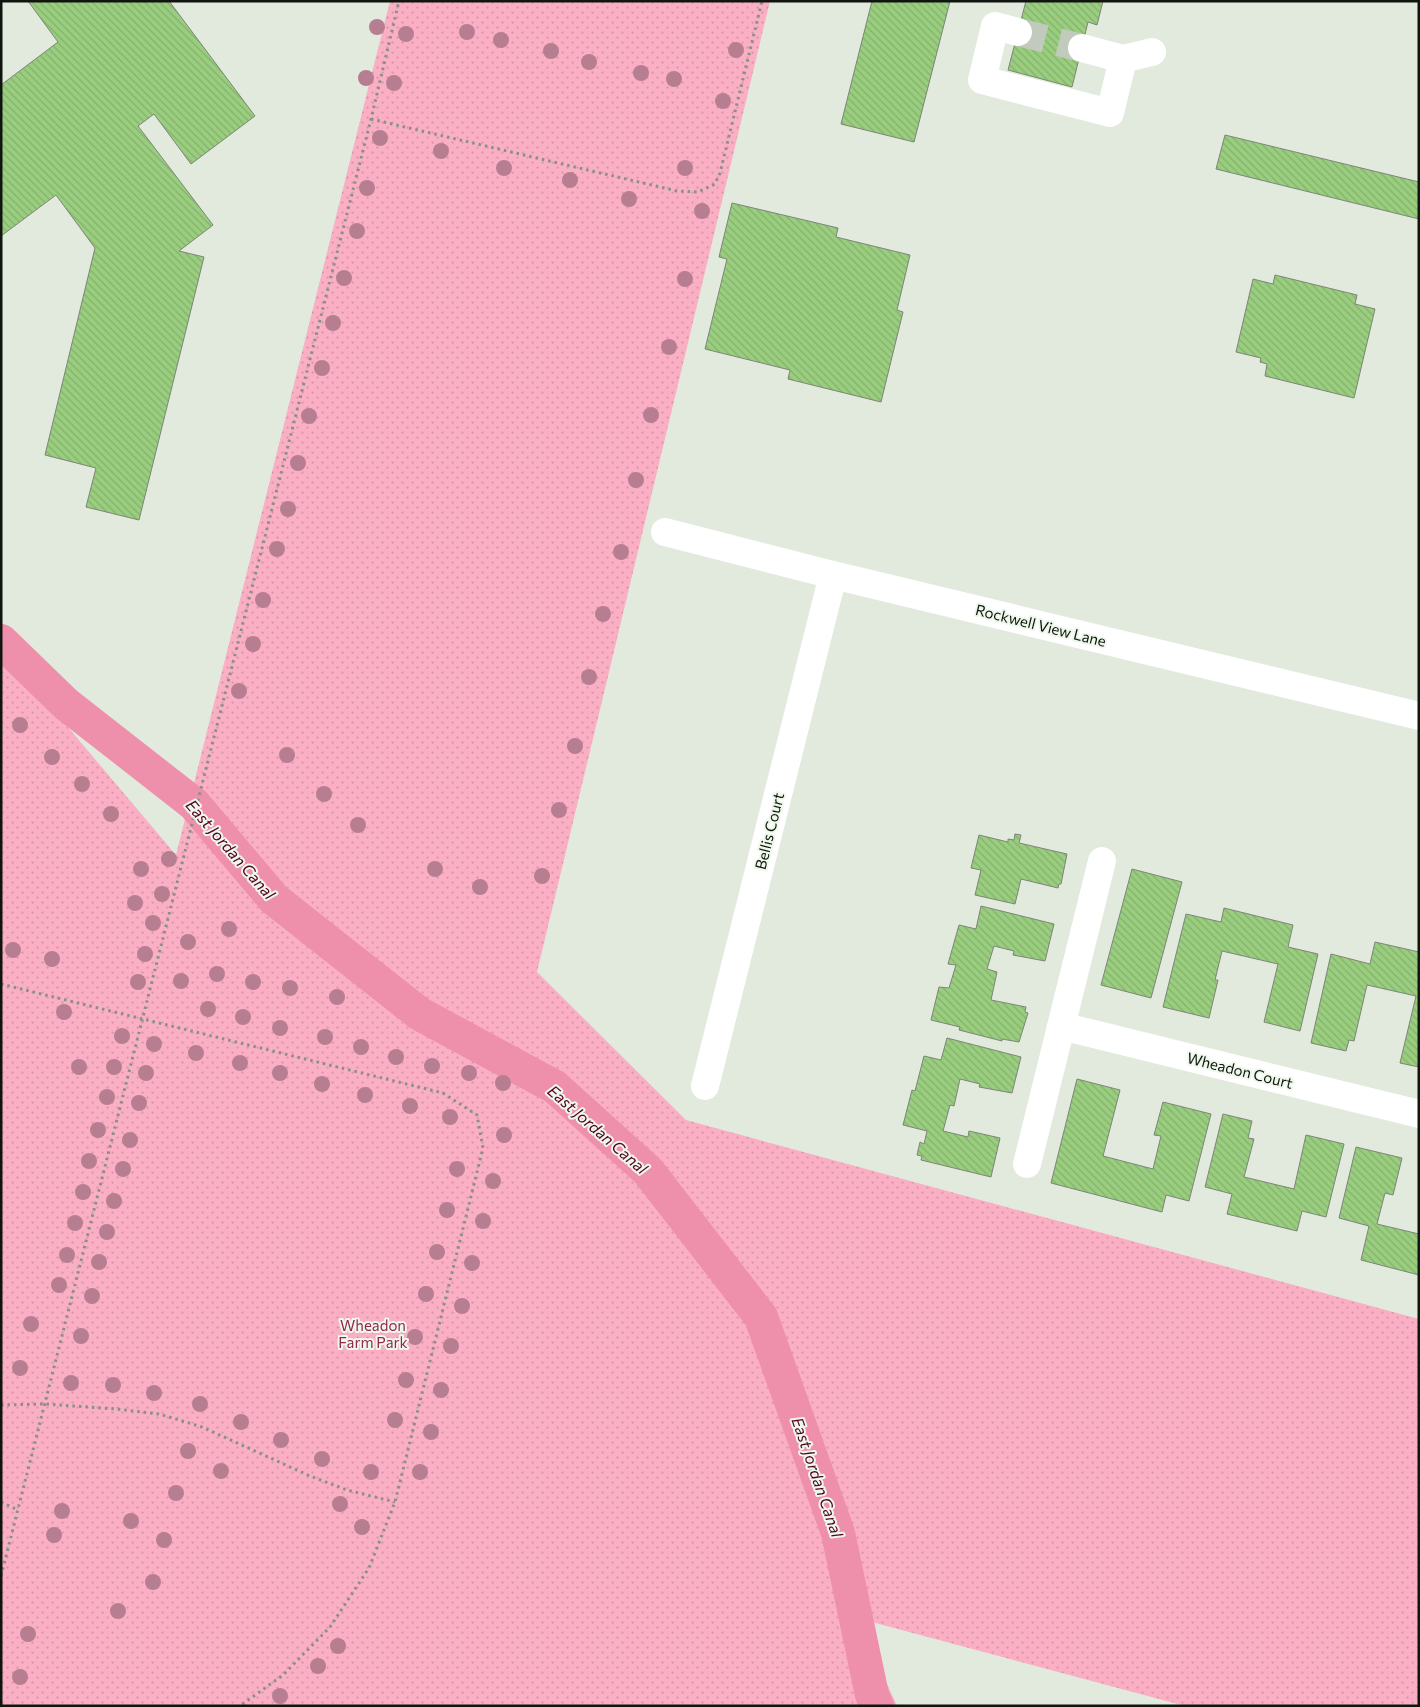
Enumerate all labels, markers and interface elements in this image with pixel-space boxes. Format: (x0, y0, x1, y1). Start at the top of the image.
street label: Rockwell View Lane (974, 600, 1108, 650)
street label: Bellis Court (751, 791, 787, 871)
water label: East Jordan Canal (183, 795, 280, 903)
street label: Wheadon Court (1185, 1048, 1295, 1092)
water label: East Jordan Canal (544, 1081, 652, 1178)
park label: Wheadon Farm Park (338, 1316, 408, 1351)
water label: East Jordan Canal (789, 1414, 848, 1540)

